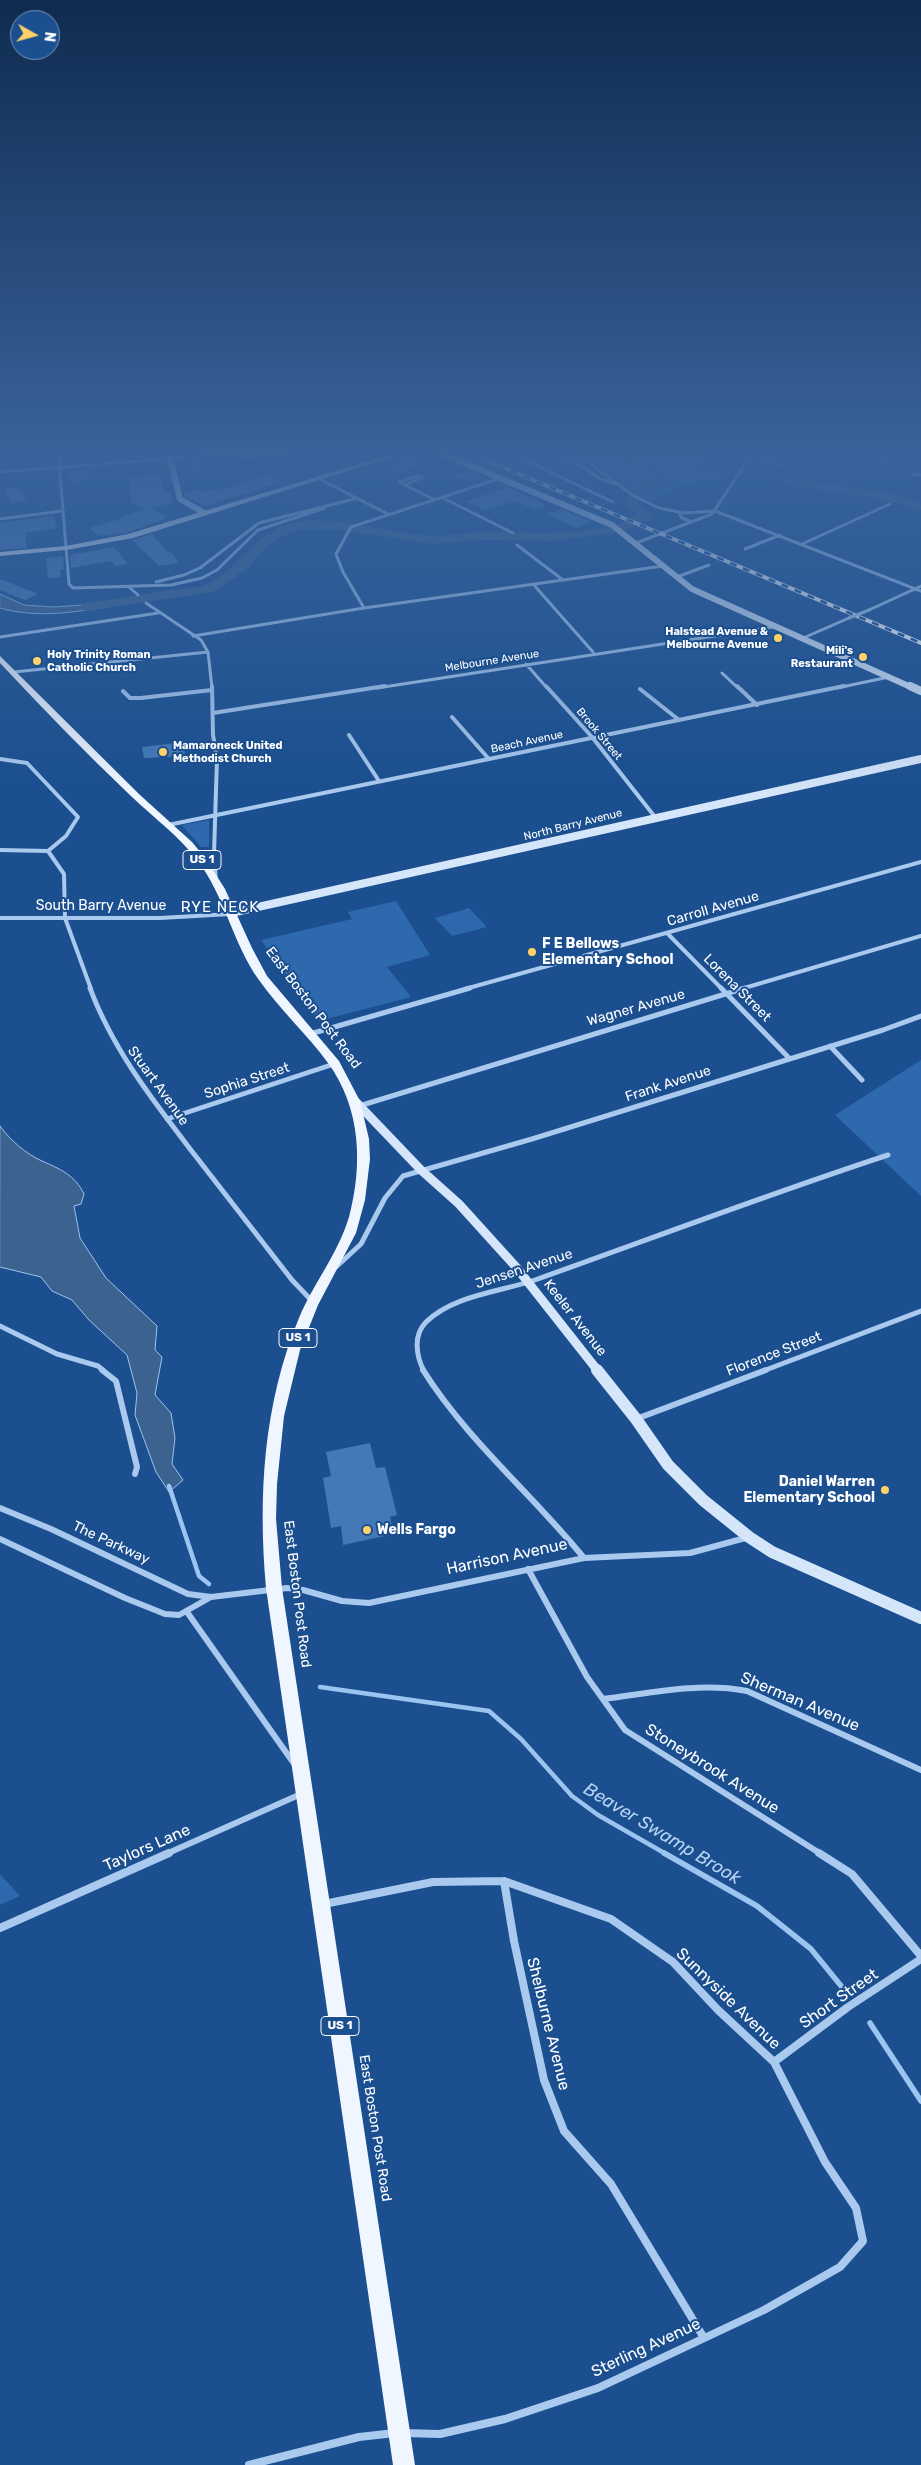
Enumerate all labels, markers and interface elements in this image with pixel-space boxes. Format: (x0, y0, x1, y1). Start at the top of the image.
north arrow (10, 10, 60, 60)
text: N (40, 31, 58, 43)
place label: Halstead Avenue & Melbourne Avenue (665, 625, 768, 651)
marker: Halstead Avenue & Melbourne Avenue (772, 632, 784, 644)
place label: Mili's Restaurant (791, 644, 853, 670)
street label: Melbourne Avenue (444, 647, 540, 675)
place label: Holy Trinity Roman Catholic Church (47, 648, 151, 674)
marker: Mili's Restaurant (857, 651, 869, 663)
marker: Holy Trinity Roman Catholic Church (31, 655, 43, 667)
street label: Brook Street (573, 705, 625, 763)
street label: Beach Avenue (490, 728, 564, 756)
place label: Mamaroneck United Methodist Church (173, 739, 283, 765)
marker: Mamaroneck United Methodist Church (157, 746, 169, 758)
street label: North Barry Avenue (522, 806, 624, 844)
road number: US 1 (183, 850, 221, 870)
street label: Carroll Avenue (665, 888, 761, 930)
street label: South Barry Avenue (36, 898, 166, 914)
district label: RYE NECK (180, 899, 260, 917)
place label: F E Bellows Elementary School (542, 936, 674, 969)
street label: East Boston Post Road (262, 944, 364, 1072)
marker: F E Bellows Elementary School (526, 946, 538, 958)
street label: Lorena Street (700, 951, 774, 1025)
street label: Wagner Avenue (585, 986, 687, 1030)
street label: Stuart Avenue (124, 1043, 192, 1129)
street label: Sophia Street (202, 1059, 292, 1103)
street label: Frank Avenue (623, 1062, 713, 1106)
street label: Jensen Avenue (473, 1245, 575, 1293)
street label: Keeler Avenue (540, 1276, 610, 1360)
street label: Florence Street (724, 1328, 824, 1380)
road number: US 1 (279, 1329, 317, 1348)
place label: Daniel Warren Elementary School (743, 1474, 875, 1506)
marker: Daniel Warren Elementary School (879, 1484, 891, 1496)
street label: The Parkway (70, 1518, 152, 1568)
street label: East Boston Post Road (280, 1519, 314, 1669)
place label: Wells Fargo (377, 1522, 456, 1538)
marker: Wells Fargo (361, 1524, 373, 1536)
street label: Harrison Avenue (445, 1535, 569, 1579)
street label: Sherman Avenue (738, 1668, 862, 1736)
street label: Stoneybrook Avenue (641, 1720, 783, 1818)
water label: Beaver Swamp Brook (579, 1778, 745, 1890)
street label: Taylors Lane (101, 1820, 193, 1876)
street label: Sunnyside Avenue (672, 1944, 784, 2054)
street label: Shelburne Avenue (522, 1956, 574, 2092)
street label: Short Street (796, 1965, 882, 2033)
road number: US 1 (321, 2016, 359, 2035)
street label: East Boston Post Road (355, 2053, 395, 2203)
street label: Sterling Avenue (588, 2314, 704, 2382)

